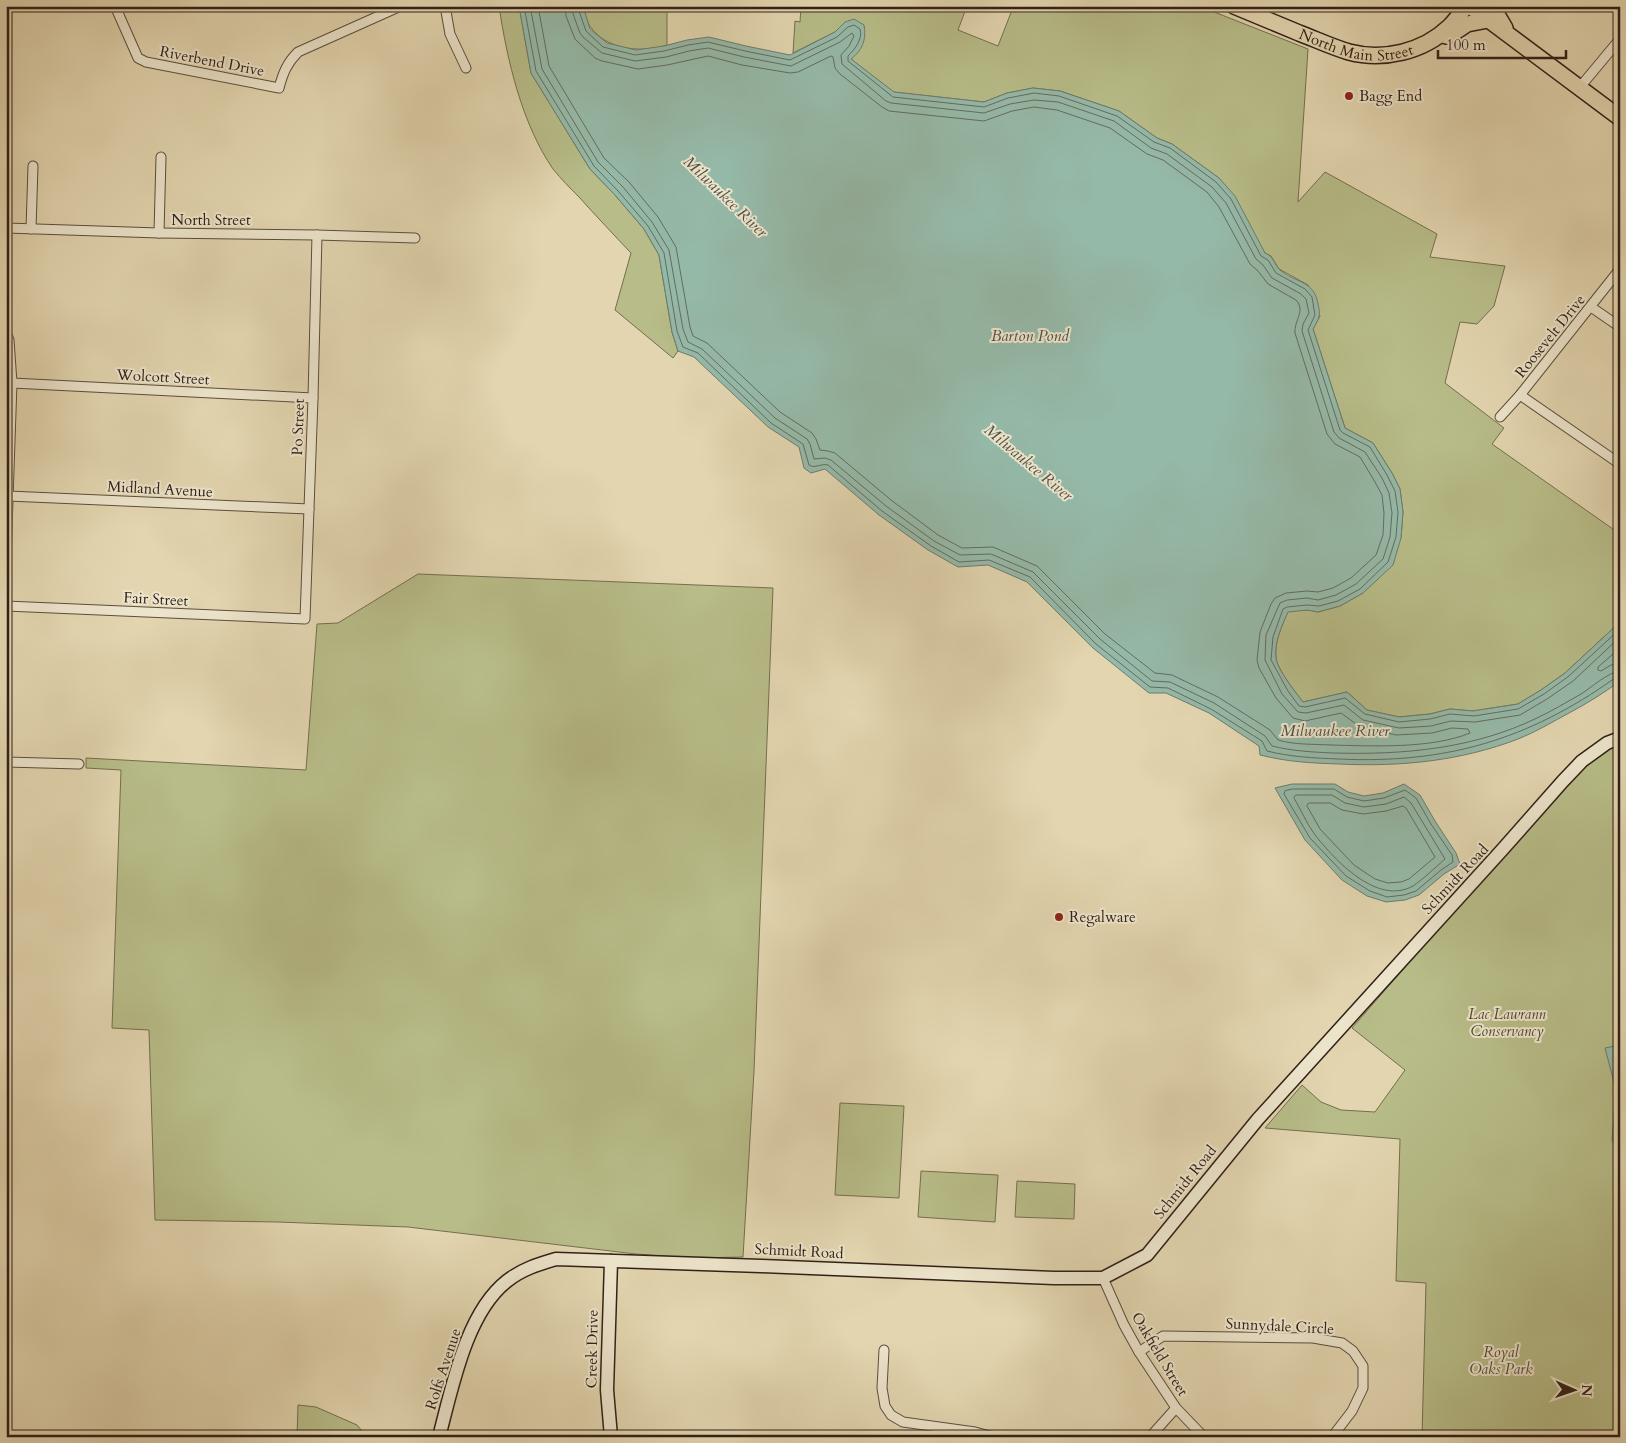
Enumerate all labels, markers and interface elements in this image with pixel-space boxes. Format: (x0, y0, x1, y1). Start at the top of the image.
street label: North Main Street (1296, 24, 1416, 65)
scale bar (1438, 28, 1566, 60)
text: 100 m (1446, 35, 1486, 55)
street label: Riverbend Drive (158, 41, 266, 81)
place label: Bagg End (1359, 86, 1422, 106)
marker: Bagg End (1343, 90, 1355, 102)
water label: Milwaukee River (678, 151, 773, 243)
street label: North Street (171, 210, 251, 230)
street label: Roosevelt Drive (1510, 290, 1590, 382)
water label: Barton Pond (991, 325, 1070, 347)
street label: Wolcott Street (115, 365, 210, 389)
street label: Po Street (287, 398, 309, 456)
water label: Milwaukee River (979, 419, 1078, 507)
street label: Midland Avenue (107, 476, 214, 502)
street label: Fair Street (123, 587, 189, 611)
water label: Milwaukee River (1280, 720, 1390, 742)
street label: Schmidt Road (1417, 840, 1493, 918)
place label: Regalware (1069, 907, 1136, 927)
marker: Regalware (1053, 911, 1065, 923)
park label: Lac Lawrann Conservancy (1468, 1004, 1546, 1041)
street label: Schmidt Road (1149, 1141, 1221, 1223)
street label: Schmidt Road (754, 1239, 844, 1263)
street label: Oakfield Street (1127, 1308, 1193, 1400)
street label: Creek Drive (581, 1309, 603, 1389)
street label: Sunnydale Circle (1225, 1313, 1335, 1339)
street label: Rolfs Avenue (420, 1326, 466, 1412)
park label: Royal Oaks Park (1469, 1342, 1533, 1379)
north arrow (1548, 1366, 1598, 1416)
text: N (1577, 1384, 1596, 1397)

